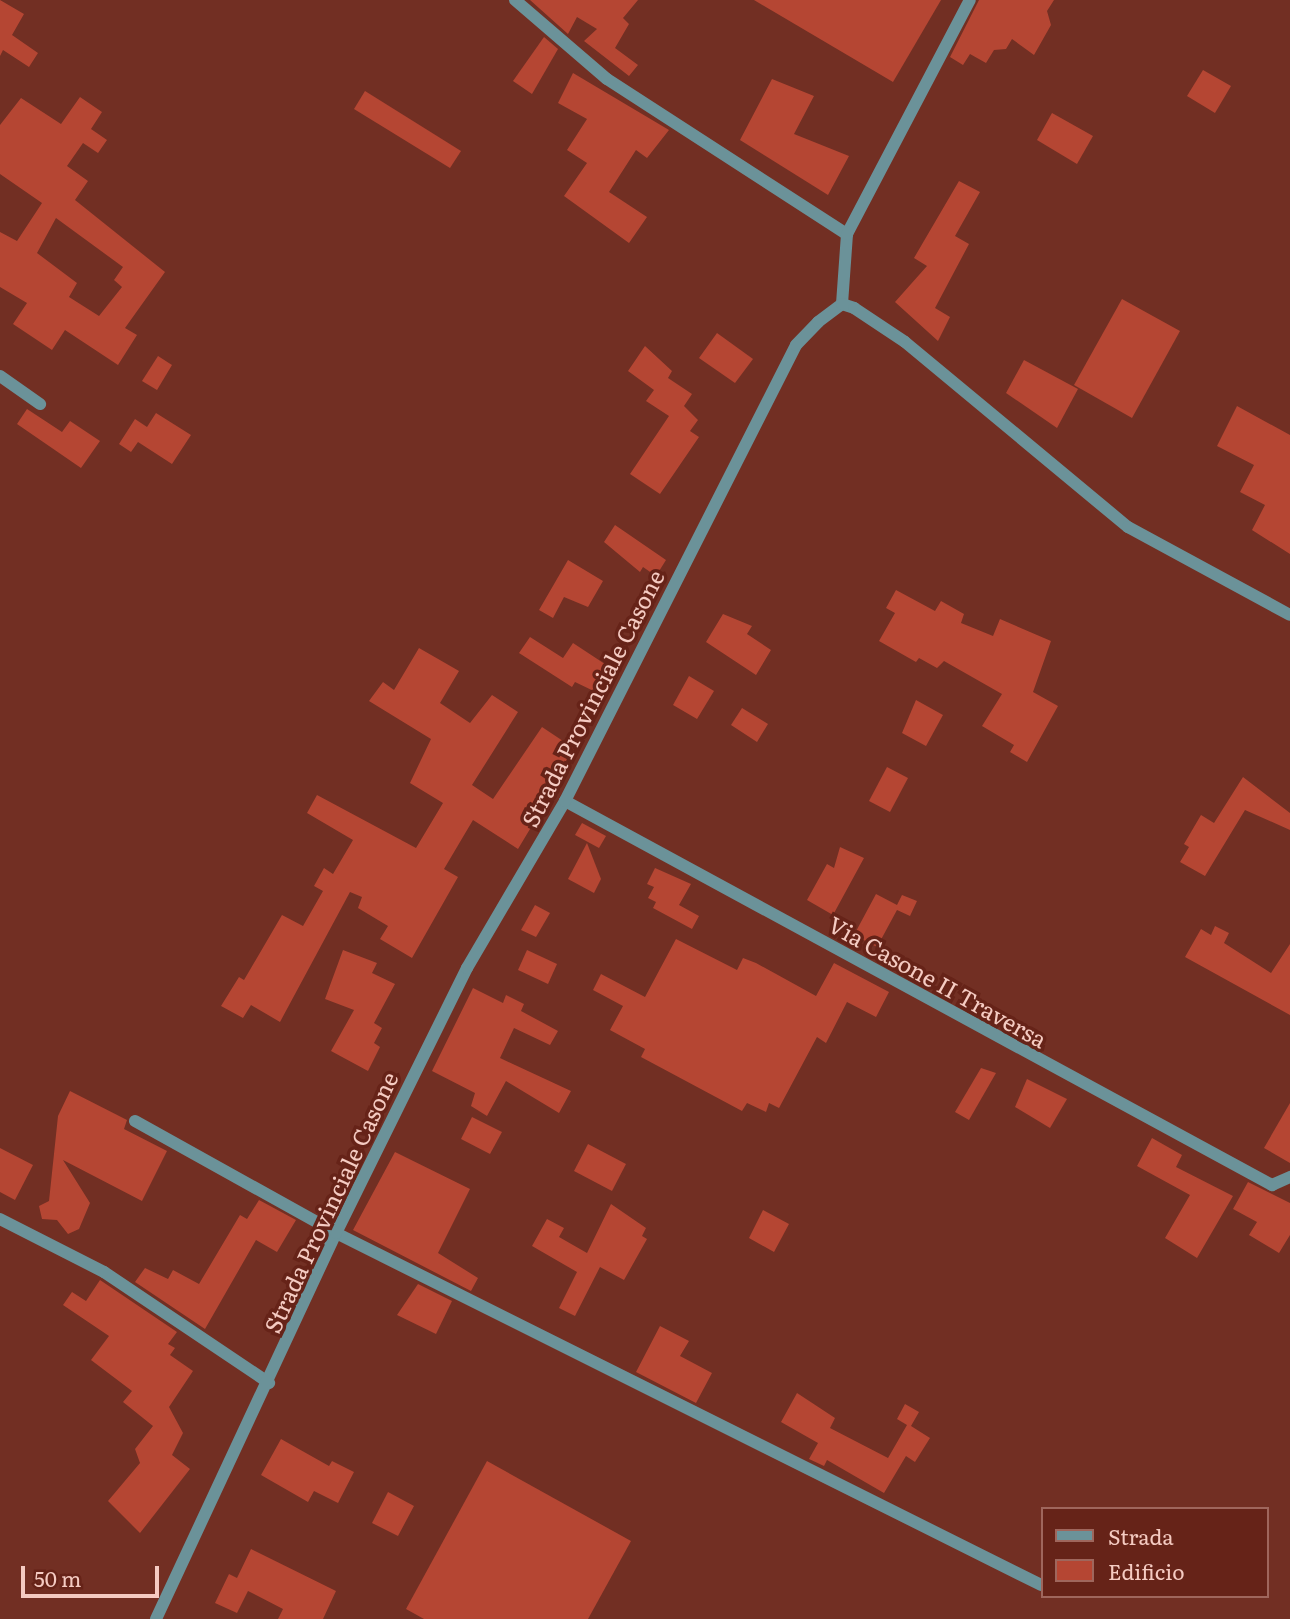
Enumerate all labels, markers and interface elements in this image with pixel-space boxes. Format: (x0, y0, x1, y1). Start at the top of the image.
street label: Strada Provinciale Casone (515, 565, 669, 831)
street label: Via Casone II Traversa (824, 909, 1052, 1053)
street label: Strada Provinciale Casone (257, 1067, 403, 1337)
legend (1042, 1507, 1269, 1598)
text: Strada (1108, 1520, 1174, 1551)
scale bar (24, 1552, 163, 1596)
text: Edificio (1108, 1555, 1184, 1586)
text: 50 m (34, 1562, 81, 1593)

